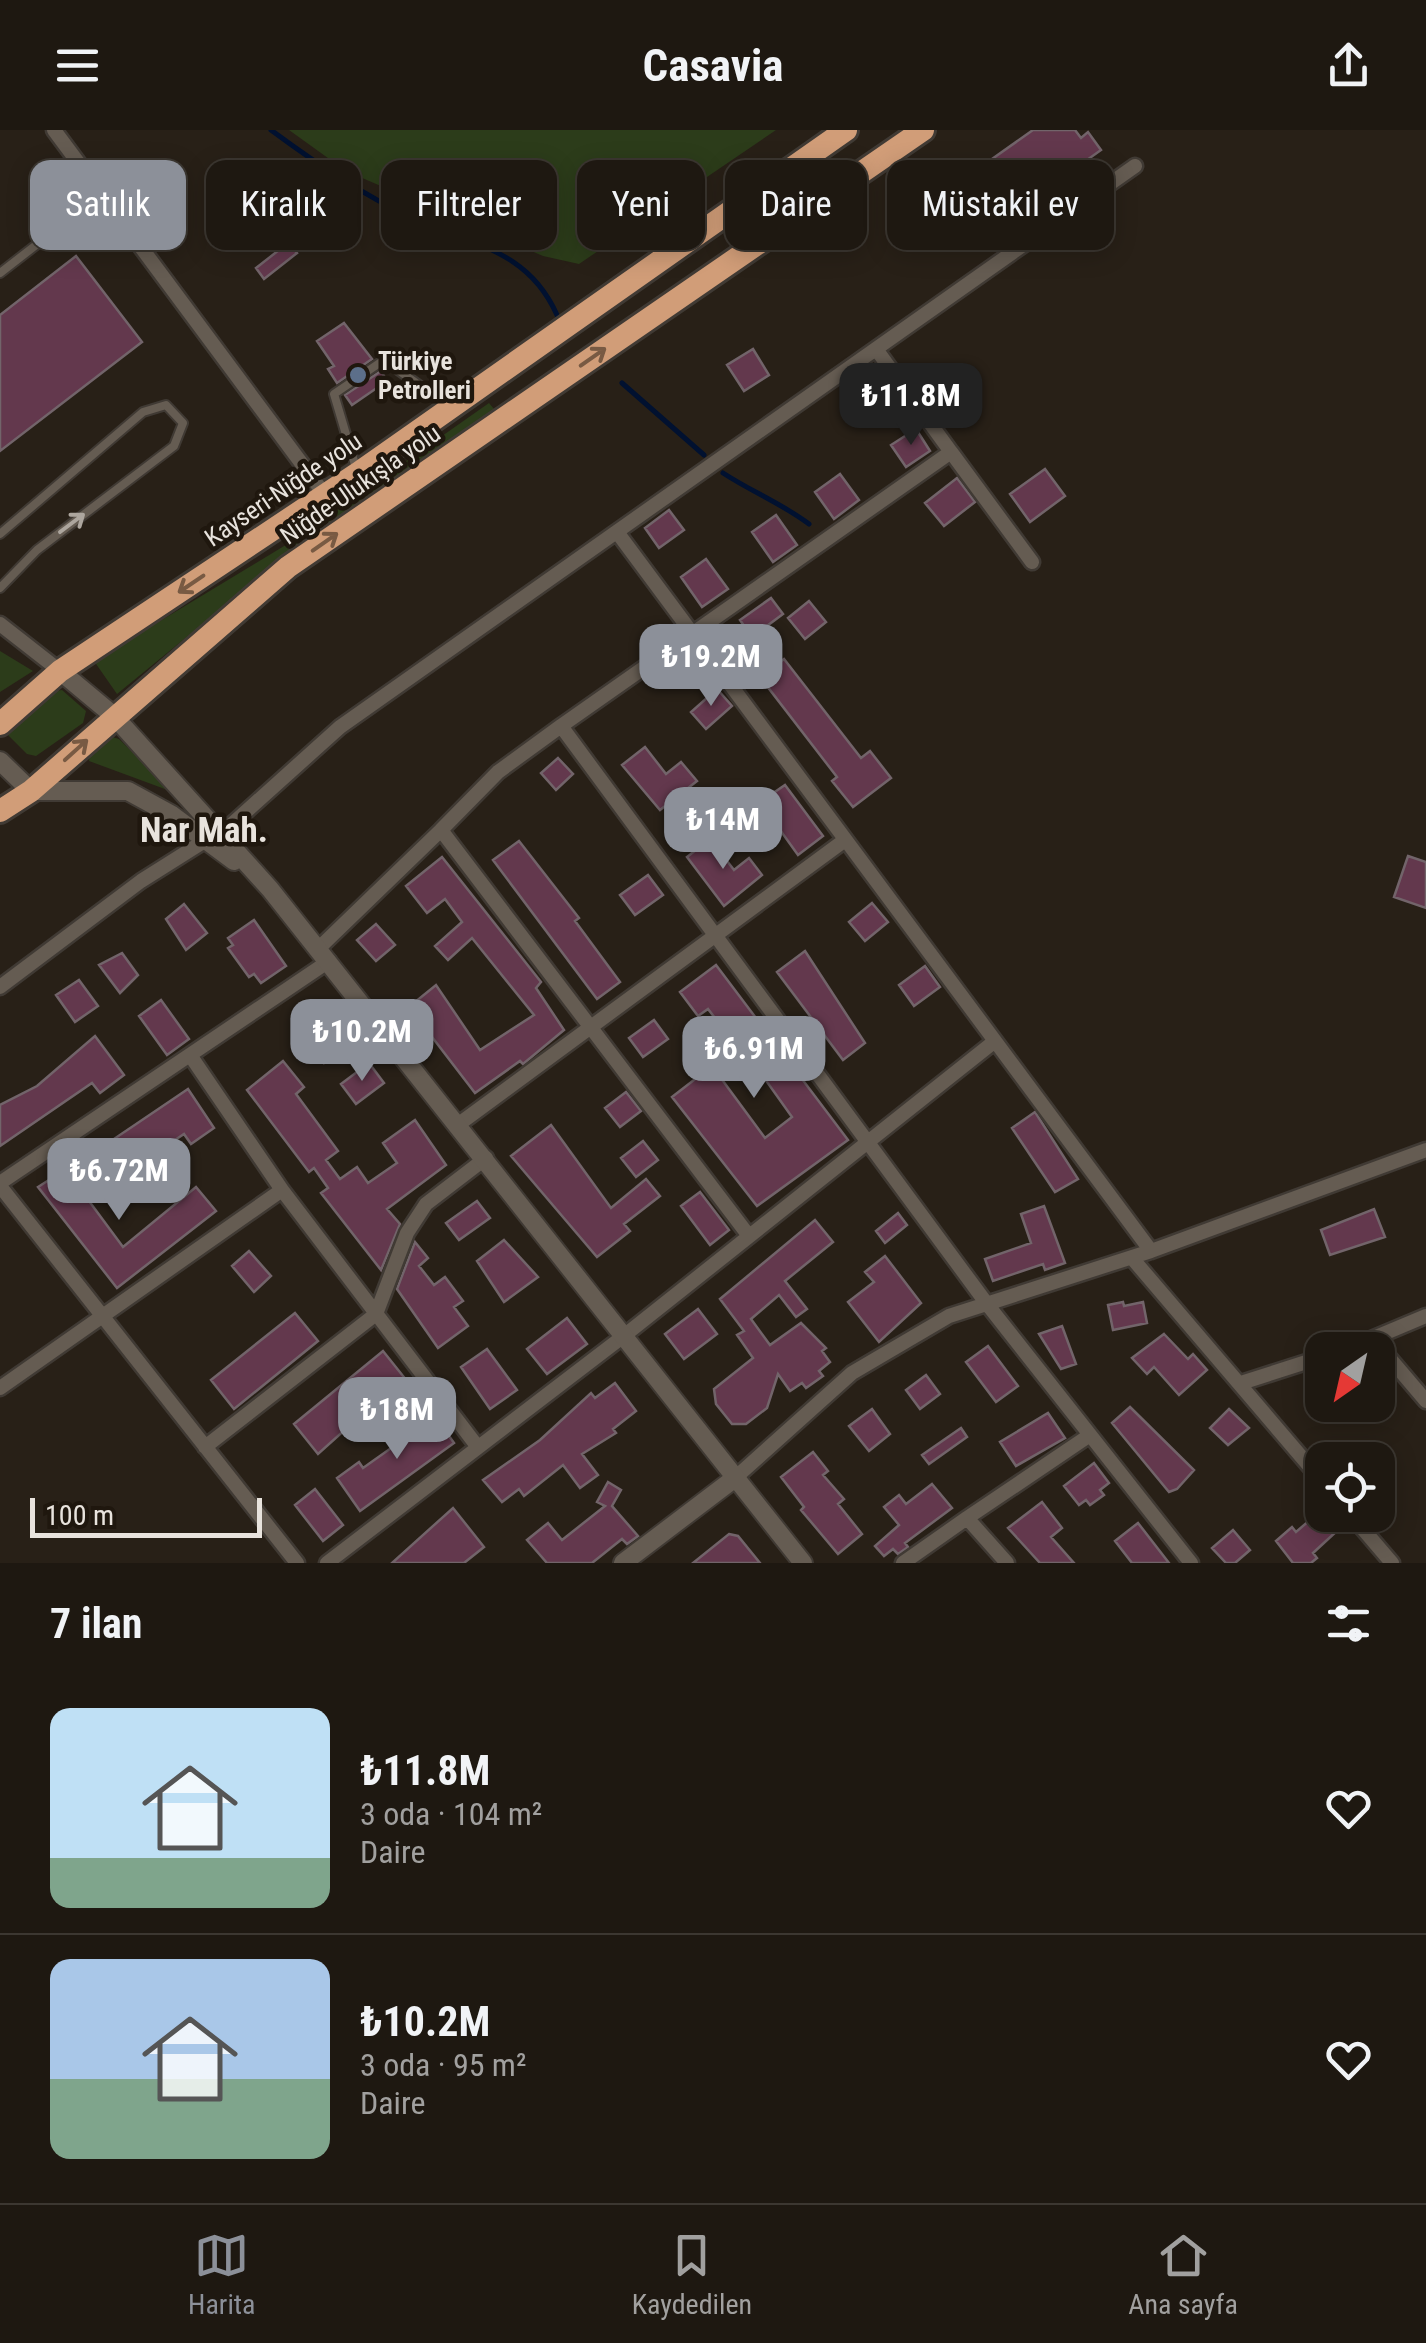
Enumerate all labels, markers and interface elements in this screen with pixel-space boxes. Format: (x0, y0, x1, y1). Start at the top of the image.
icon: menu (50, 38, 105, 93)
icon: share (1321, 38, 1376, 93)
text: Casavia (643, 39, 783, 92)
chip: Satılık (30, 160, 186, 250)
chip: Kiralık (206, 160, 361, 250)
chip: Filtreler (381, 160, 557, 250)
chip: Yeni (577, 160, 705, 250)
chip: Daire (725, 160, 867, 250)
chip: Müstakil ev (887, 160, 1114, 250)
place label: Türkiye Petrolleri (378, 347, 471, 405)
one-way arrow (578, 347, 606, 368)
pin: ₺11.8M (830, 363, 992, 448)
marker: Türkiye Petrolleri (347, 364, 369, 386)
text: ₺11.8M (861, 376, 961, 414)
street label: Niğde-Ulukışla yolu (275, 419, 446, 550)
street label: Kayseri-Niğde yolu (200, 426, 367, 552)
one-way arrow (58, 513, 85, 534)
one-way arrow (311, 532, 339, 553)
one-way arrow (177, 574, 205, 595)
pin: ₺19.2M (630, 624, 792, 709)
text: ₺19.2M (661, 637, 761, 675)
one-way arrow (63, 739, 88, 762)
pin: ₺14M (664, 787, 782, 872)
text: ₺14M (686, 800, 760, 838)
district label: Nar Mah. (140, 810, 268, 851)
pin: ₺10.2M (281, 999, 443, 1084)
text: ₺10.2M (312, 1012, 412, 1050)
pin: ₺6.91M (673, 1016, 835, 1101)
text: ₺6.91M (704, 1029, 804, 1067)
pin: ₺6.72M (38, 1138, 200, 1223)
text: ₺6.72M (69, 1151, 169, 1189)
north arrow (1305, 1332, 1395, 1422)
map controls (1305, 1332, 1395, 1532)
pin: ₺18M (338, 1377, 456, 1462)
text: ₺18M (360, 1390, 434, 1428)
button: locate (1305, 1442, 1395, 1532)
scale bar (30, 1493, 262, 1538)
text: 100 m (45, 1499, 114, 1532)
icon: filters (1321, 1596, 1376, 1651)
text: 7 ilan (50, 1599, 143, 1648)
text: ₺11.8M (360, 1746, 490, 1795)
icon: home (130, 1748, 250, 1868)
icon: heart (1321, 1781, 1376, 1836)
text: 3 oda · 104 m² (360, 1795, 542, 1833)
text: Daire (360, 1833, 425, 1871)
text: ₺10.2M (360, 1997, 490, 2046)
icon: home (130, 1999, 250, 2119)
icon: heart (1321, 2032, 1376, 2087)
text: 3 oda · 95 m² (360, 2046, 526, 2084)
text: Daire (360, 2084, 425, 2122)
tab: Harita (188, 2228, 256, 2321)
tab: Kaydedilen (632, 2228, 752, 2321)
tab: Ana sayfa (1128, 2228, 1238, 2321)

